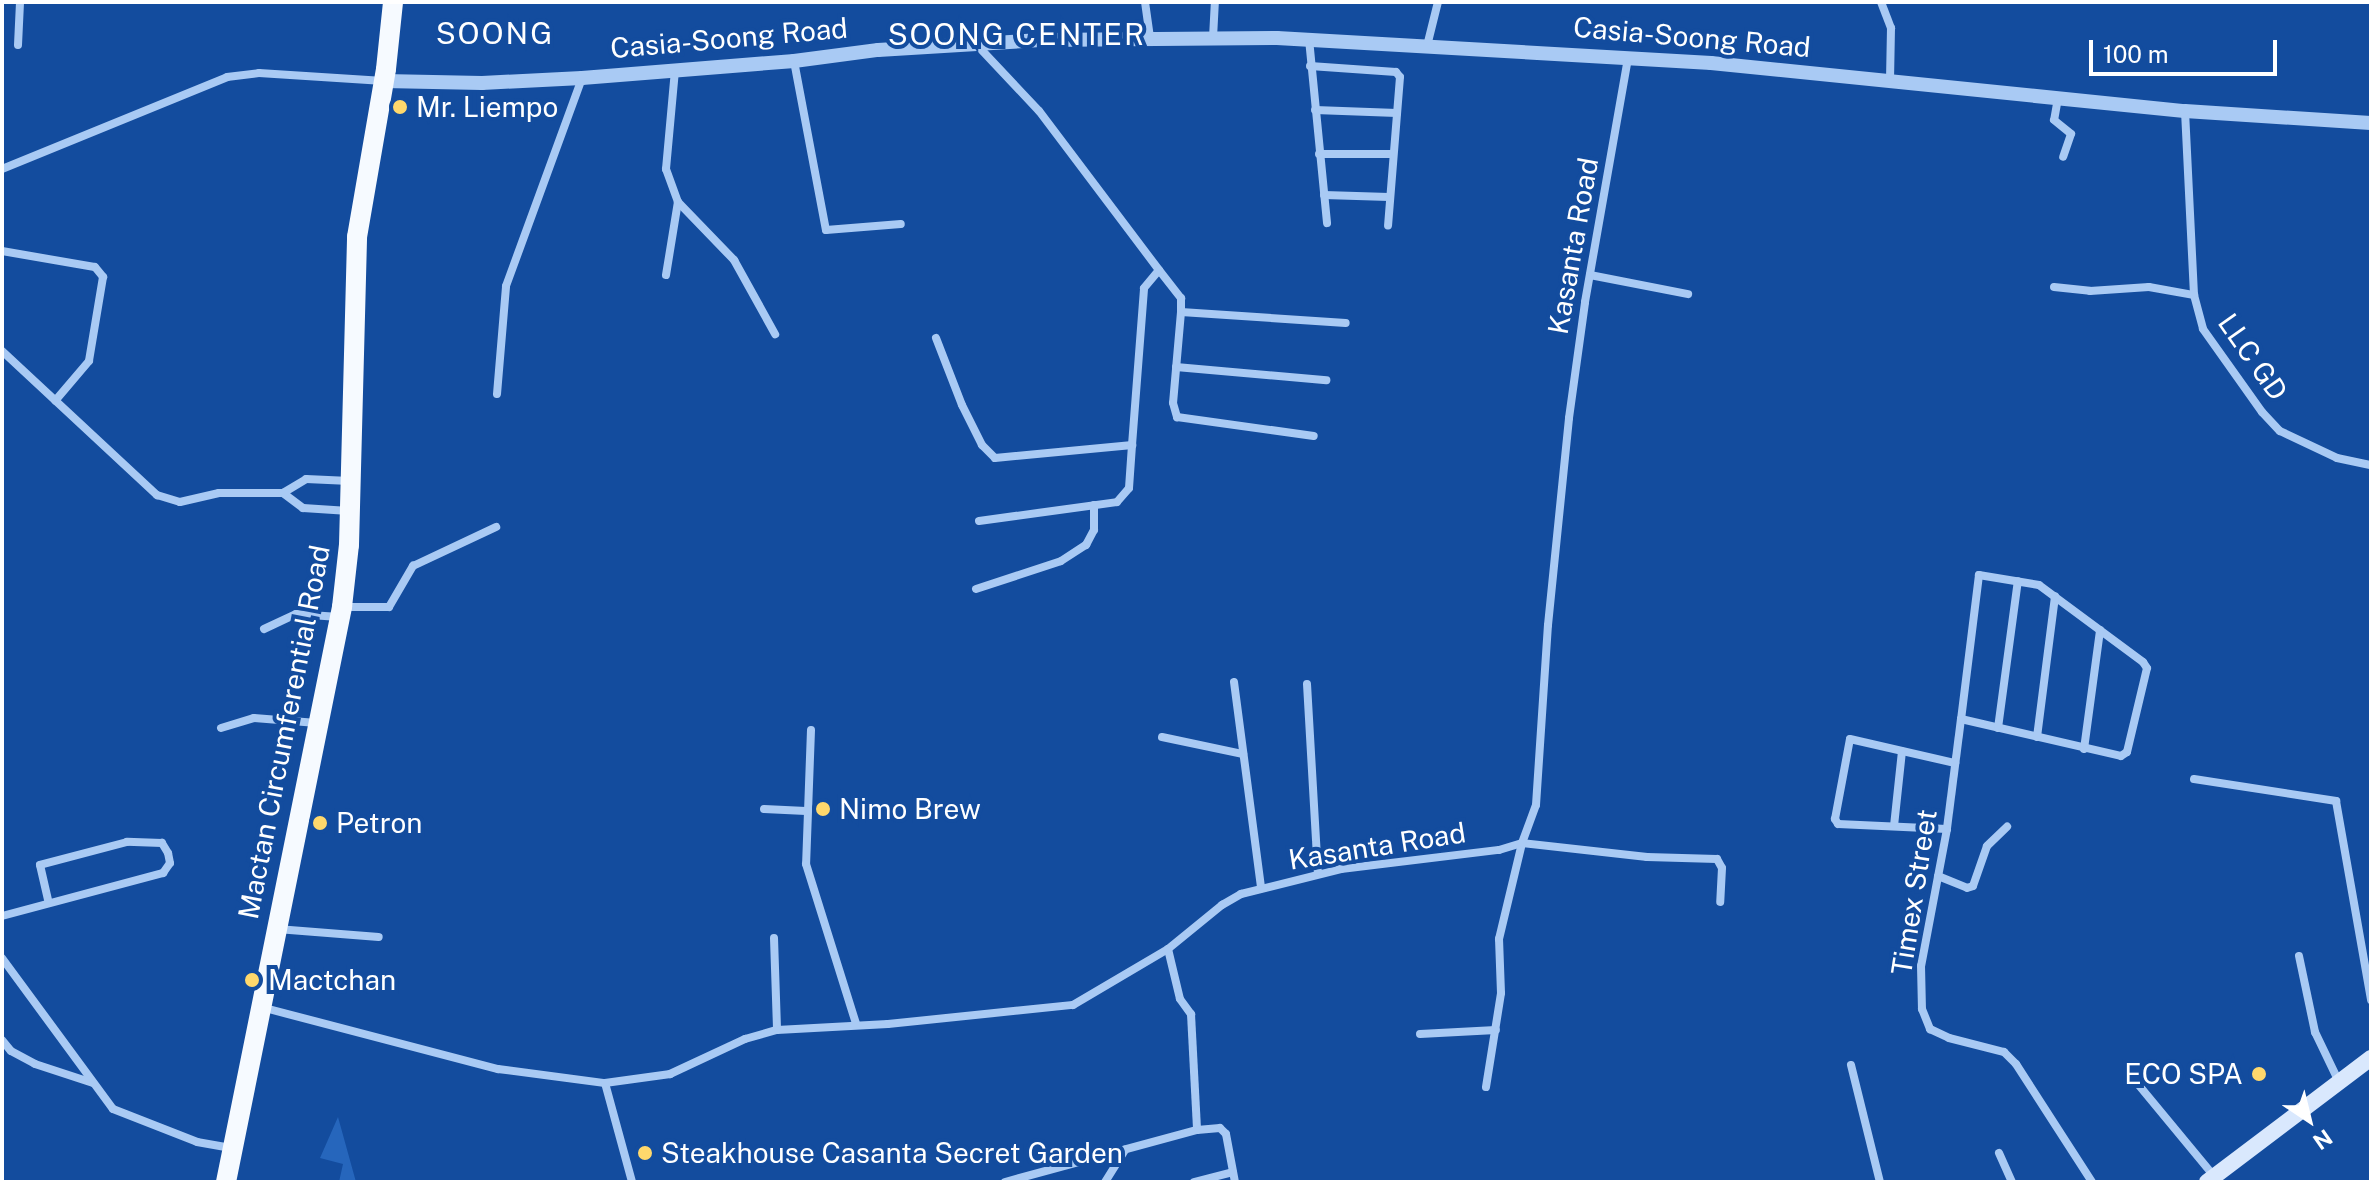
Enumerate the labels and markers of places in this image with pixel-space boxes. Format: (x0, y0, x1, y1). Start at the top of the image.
place label: Mr. Liempo (416, 90, 558, 124)
marker: Mr. Liempo (391, 98, 409, 116)
place label: Nimo Brew (839, 792, 981, 826)
marker: Nimo Brew (814, 800, 832, 818)
place label: Petron (336, 806, 422, 840)
marker: Petron (311, 814, 329, 832)
place label: Mactchan (268, 963, 396, 997)
marker: Mactchan (243, 971, 261, 989)
place label: ECO SPA (2124, 1057, 2243, 1091)
marker: ECO SPA (2250, 1065, 2268, 1083)
place label: Steakhouse Casanta Secret Garden (661, 1136, 1123, 1170)
marker: Steakhouse Casanta Secret Garden (636, 1144, 654, 1162)

